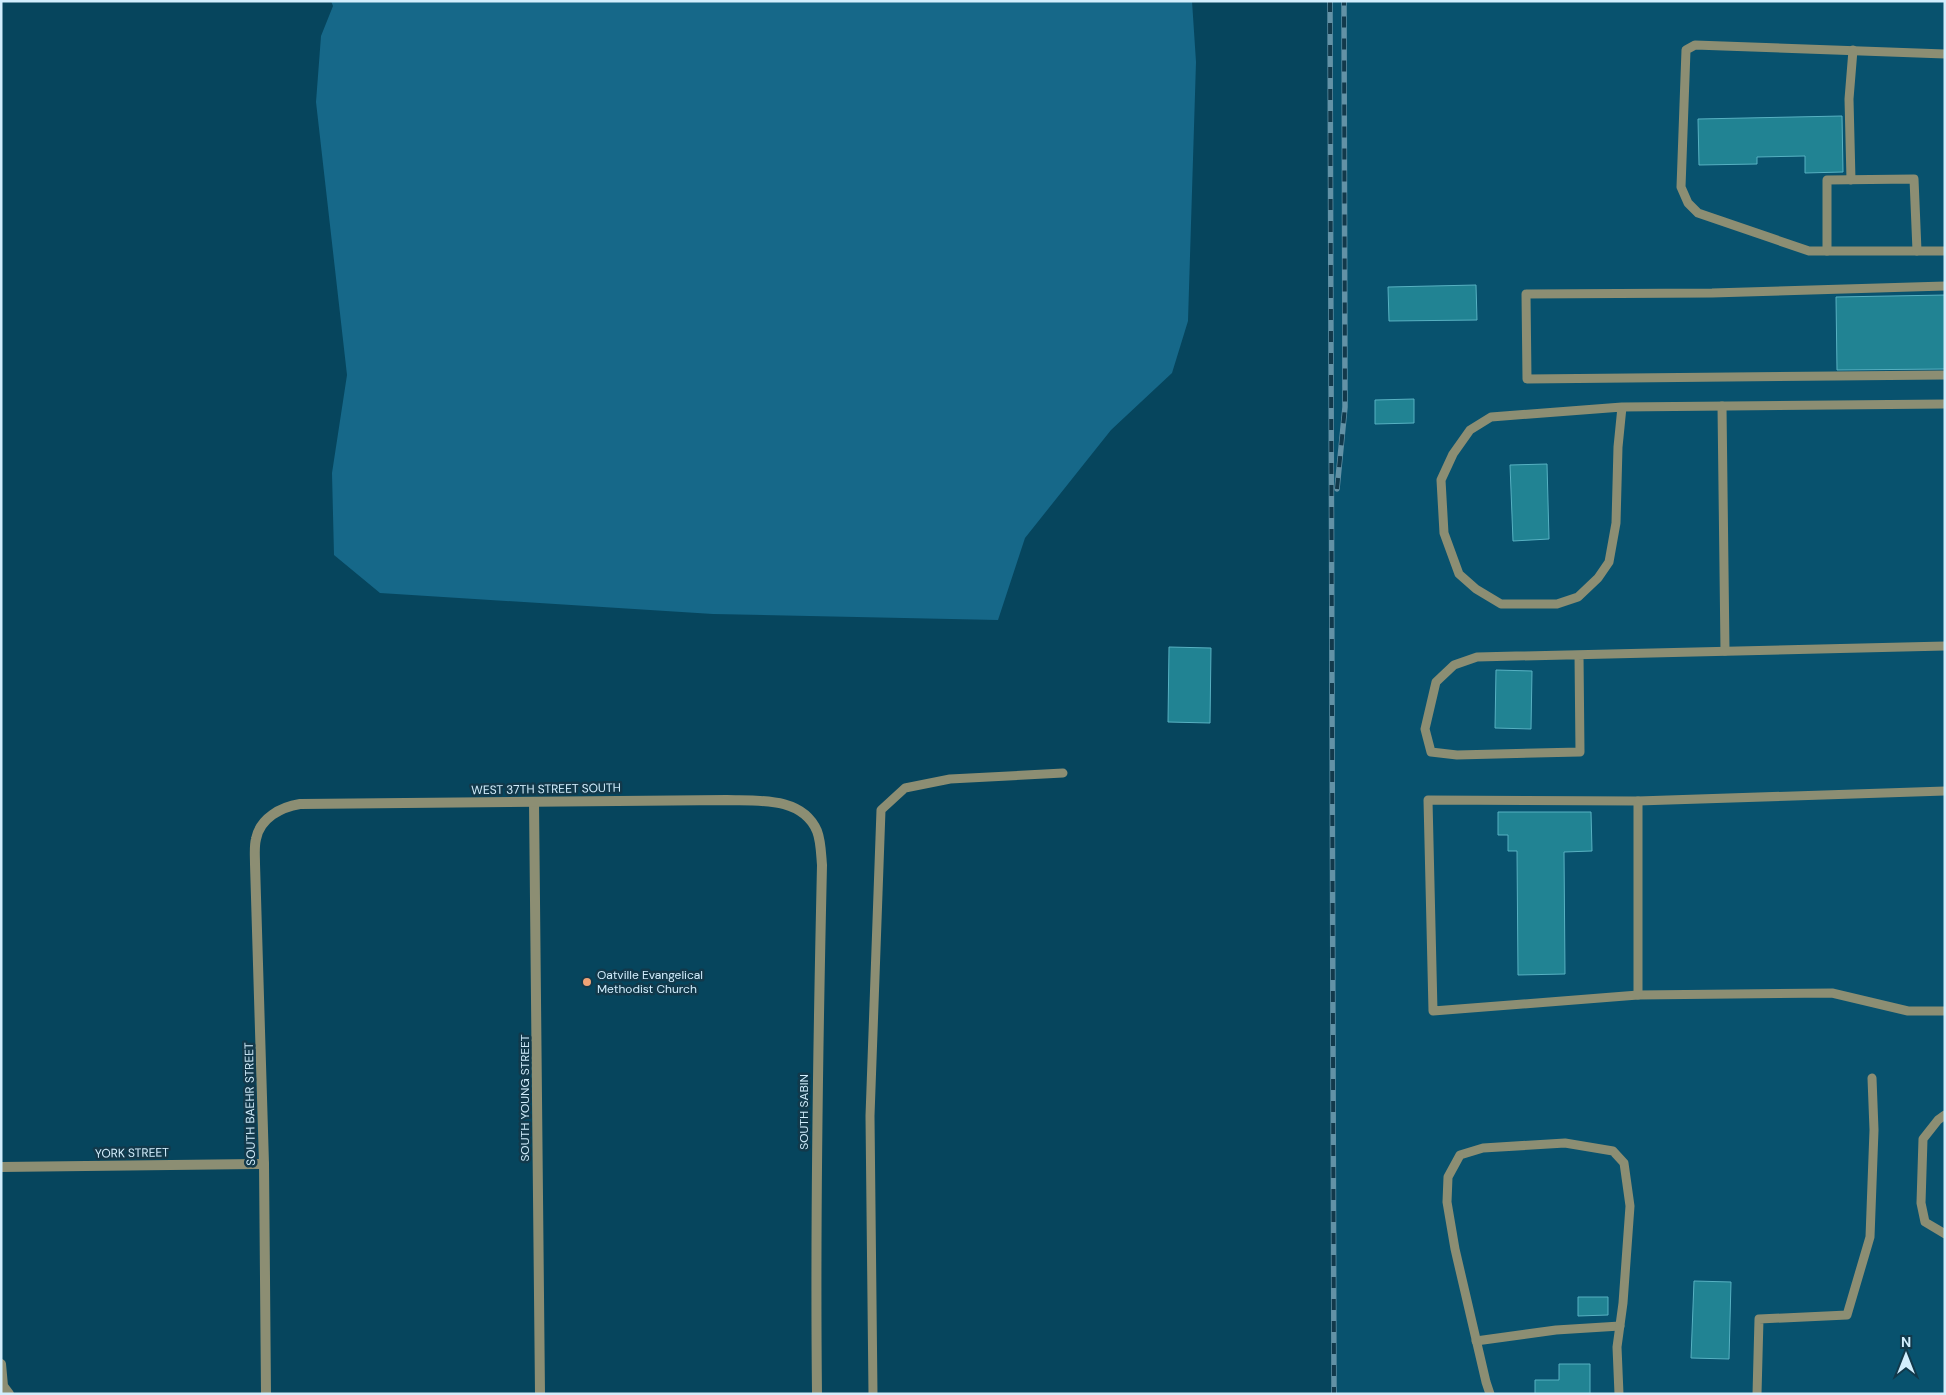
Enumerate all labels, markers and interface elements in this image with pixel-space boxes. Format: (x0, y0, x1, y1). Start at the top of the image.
street label: WEST 37TH STREET SOUTH (471, 780, 621, 798)
place label: Oatville Evangelical Methodist Church (597, 967, 703, 997)
marker: Oatville Evangelical Methodist Church (581, 976, 593, 988)
street label: SOUTH YOUNG STREET (517, 1034, 533, 1162)
street label: SOUTH BAEHR STREET (241, 1042, 259, 1166)
street label: SOUTH SABIN (796, 1074, 812, 1150)
street label: YORK STREET (95, 1144, 169, 1162)
north arrow (1881, 1330, 1931, 1380)
text: N (1901, 1333, 1911, 1351)

